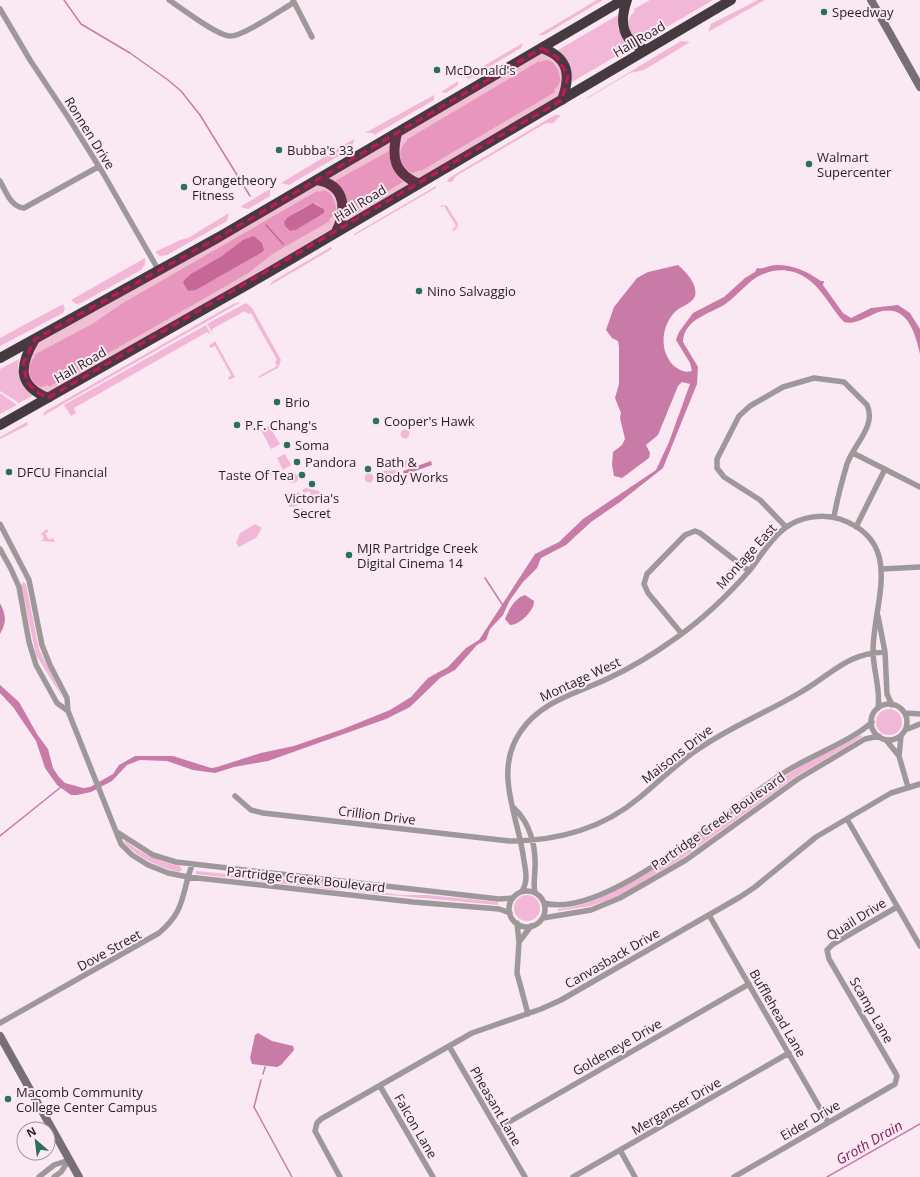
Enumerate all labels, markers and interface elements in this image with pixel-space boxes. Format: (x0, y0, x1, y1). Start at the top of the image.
place label: Speedway (832, 3, 894, 21)
marker: Speedway (819, 7, 829, 17)
street label: Hall Road (609, 17, 669, 61)
place label: McDonald's (445, 61, 516, 79)
marker: McDonald's (432, 65, 442, 75)
street label: Ronnen Drive (61, 93, 119, 173)
place label: Bubba's 33 (287, 141, 354, 159)
marker: Bubba's 33 (274, 145, 284, 155)
place label: Walmart Supercenter (817, 148, 892, 181)
marker: Walmart Supercenter (804, 159, 814, 169)
place label: Orangetheory Fitness (192, 171, 277, 204)
street label: Hall Road (331, 180, 389, 226)
marker: Orangetheory Fitness (179, 182, 189, 192)
place label: Nino Salvaggio (427, 282, 516, 300)
marker: Nino Salvaggio (414, 286, 424, 296)
street label: Hall Road (50, 343, 110, 387)
place label: Brio (285, 393, 310, 411)
marker: Brio (272, 397, 282, 407)
place label: Cooper's Hawk (384, 412, 475, 430)
place label: P.F. Chang's (245, 416, 317, 434)
marker: Cooper's Hawk (371, 416, 381, 426)
marker: P.F. Chang's (232, 420, 242, 430)
place label: Soma (295, 436, 329, 454)
marker: Soma (282, 440, 292, 450)
place label: Pandora (305, 453, 356, 471)
place label: Bath & Body Works (376, 453, 448, 486)
marker: Pandora (292, 457, 302, 467)
place label: DFCU Financial (17, 463, 107, 481)
marker: Bath & Body Works (363, 464, 373, 474)
place label: Taste Of Tea (219, 466, 294, 484)
marker: DFCU Financial (4, 467, 14, 477)
marker: Taste Of Tea (297, 470, 307, 480)
marker: Victoria's Secret (307, 479, 317, 489)
place label: Victoria's Secret (285, 489, 339, 522)
street label: Montage East (712, 519, 780, 593)
place label: MJR Partridge Creek Digital Cinema 14 (357, 539, 478, 572)
marker: MJR Partridge Creek Digital Cinema 14 (344, 550, 354, 560)
street label: Montage West (537, 652, 624, 706)
street label: Maisons Drive (638, 721, 716, 787)
street label: Partridge Creek Boulevard (648, 768, 788, 874)
street label: Crillion Drive (337, 801, 417, 829)
street label: Partridge Creek Boulevard (226, 862, 386, 896)
street label: Quail Drive (823, 894, 889, 944)
street label: Canvasback Drive (561, 924, 663, 992)
street label: Dove Street (74, 925, 145, 975)
street label: Bufflehead Lane (746, 966, 810, 1060)
street label: Scamp Lane (846, 974, 898, 1046)
street label: Goldeneye Drive (569, 1014, 665, 1080)
street label: Pheasant Lane (466, 1063, 526, 1149)
street label: Merganser Drive (628, 1073, 724, 1139)
place label: Macomb Community College Center Campus (16, 1083, 157, 1116)
street label: Falcon Lane (390, 1090, 442, 1162)
marker: Macomb Community College Center Campus (3, 1094, 13, 1104)
street label: Eider Drive (777, 1096, 843, 1144)
water label: Groth Drain (832, 1115, 906, 1169)
north arrow (16, 1121, 56, 1161)
text: N (24, 1123, 39, 1140)

